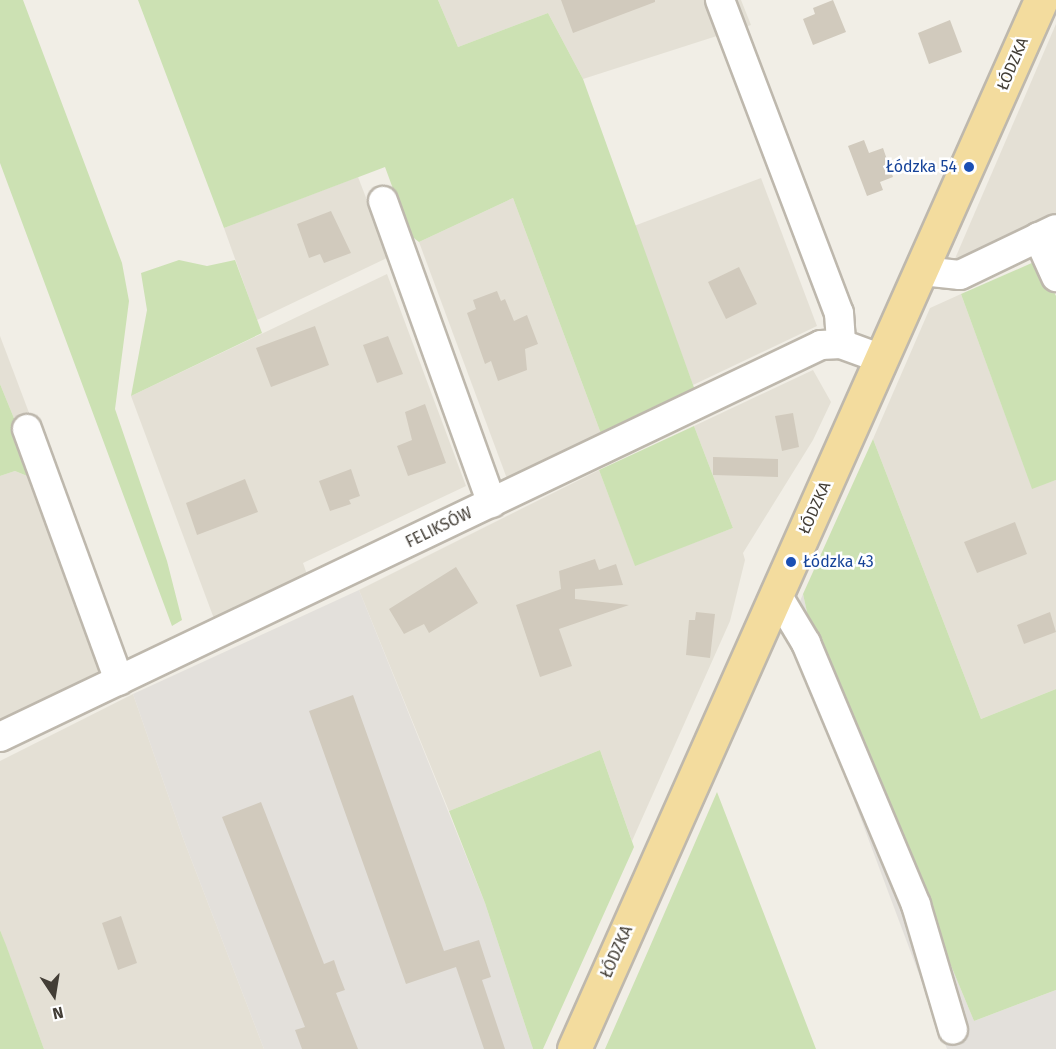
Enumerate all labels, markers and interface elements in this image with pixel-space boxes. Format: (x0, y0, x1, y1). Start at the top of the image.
street label: ŁÓDZKA (993, 35, 1033, 93)
place label: Łódzka 54 (886, 157, 957, 177)
marker: Łódzka 54 (962, 160, 976, 174)
street label: ŁÓDZKA (795, 479, 835, 537)
street label: FELIKSÓW (403, 504, 475, 552)
place label: Łódzka 43 (803, 552, 874, 572)
marker: Łódzka 43 (784, 555, 798, 569)
street label: ŁÓDZKA (597, 923, 637, 981)
north arrow (24, 965, 84, 1025)
text: N (51, 1003, 65, 1023)

